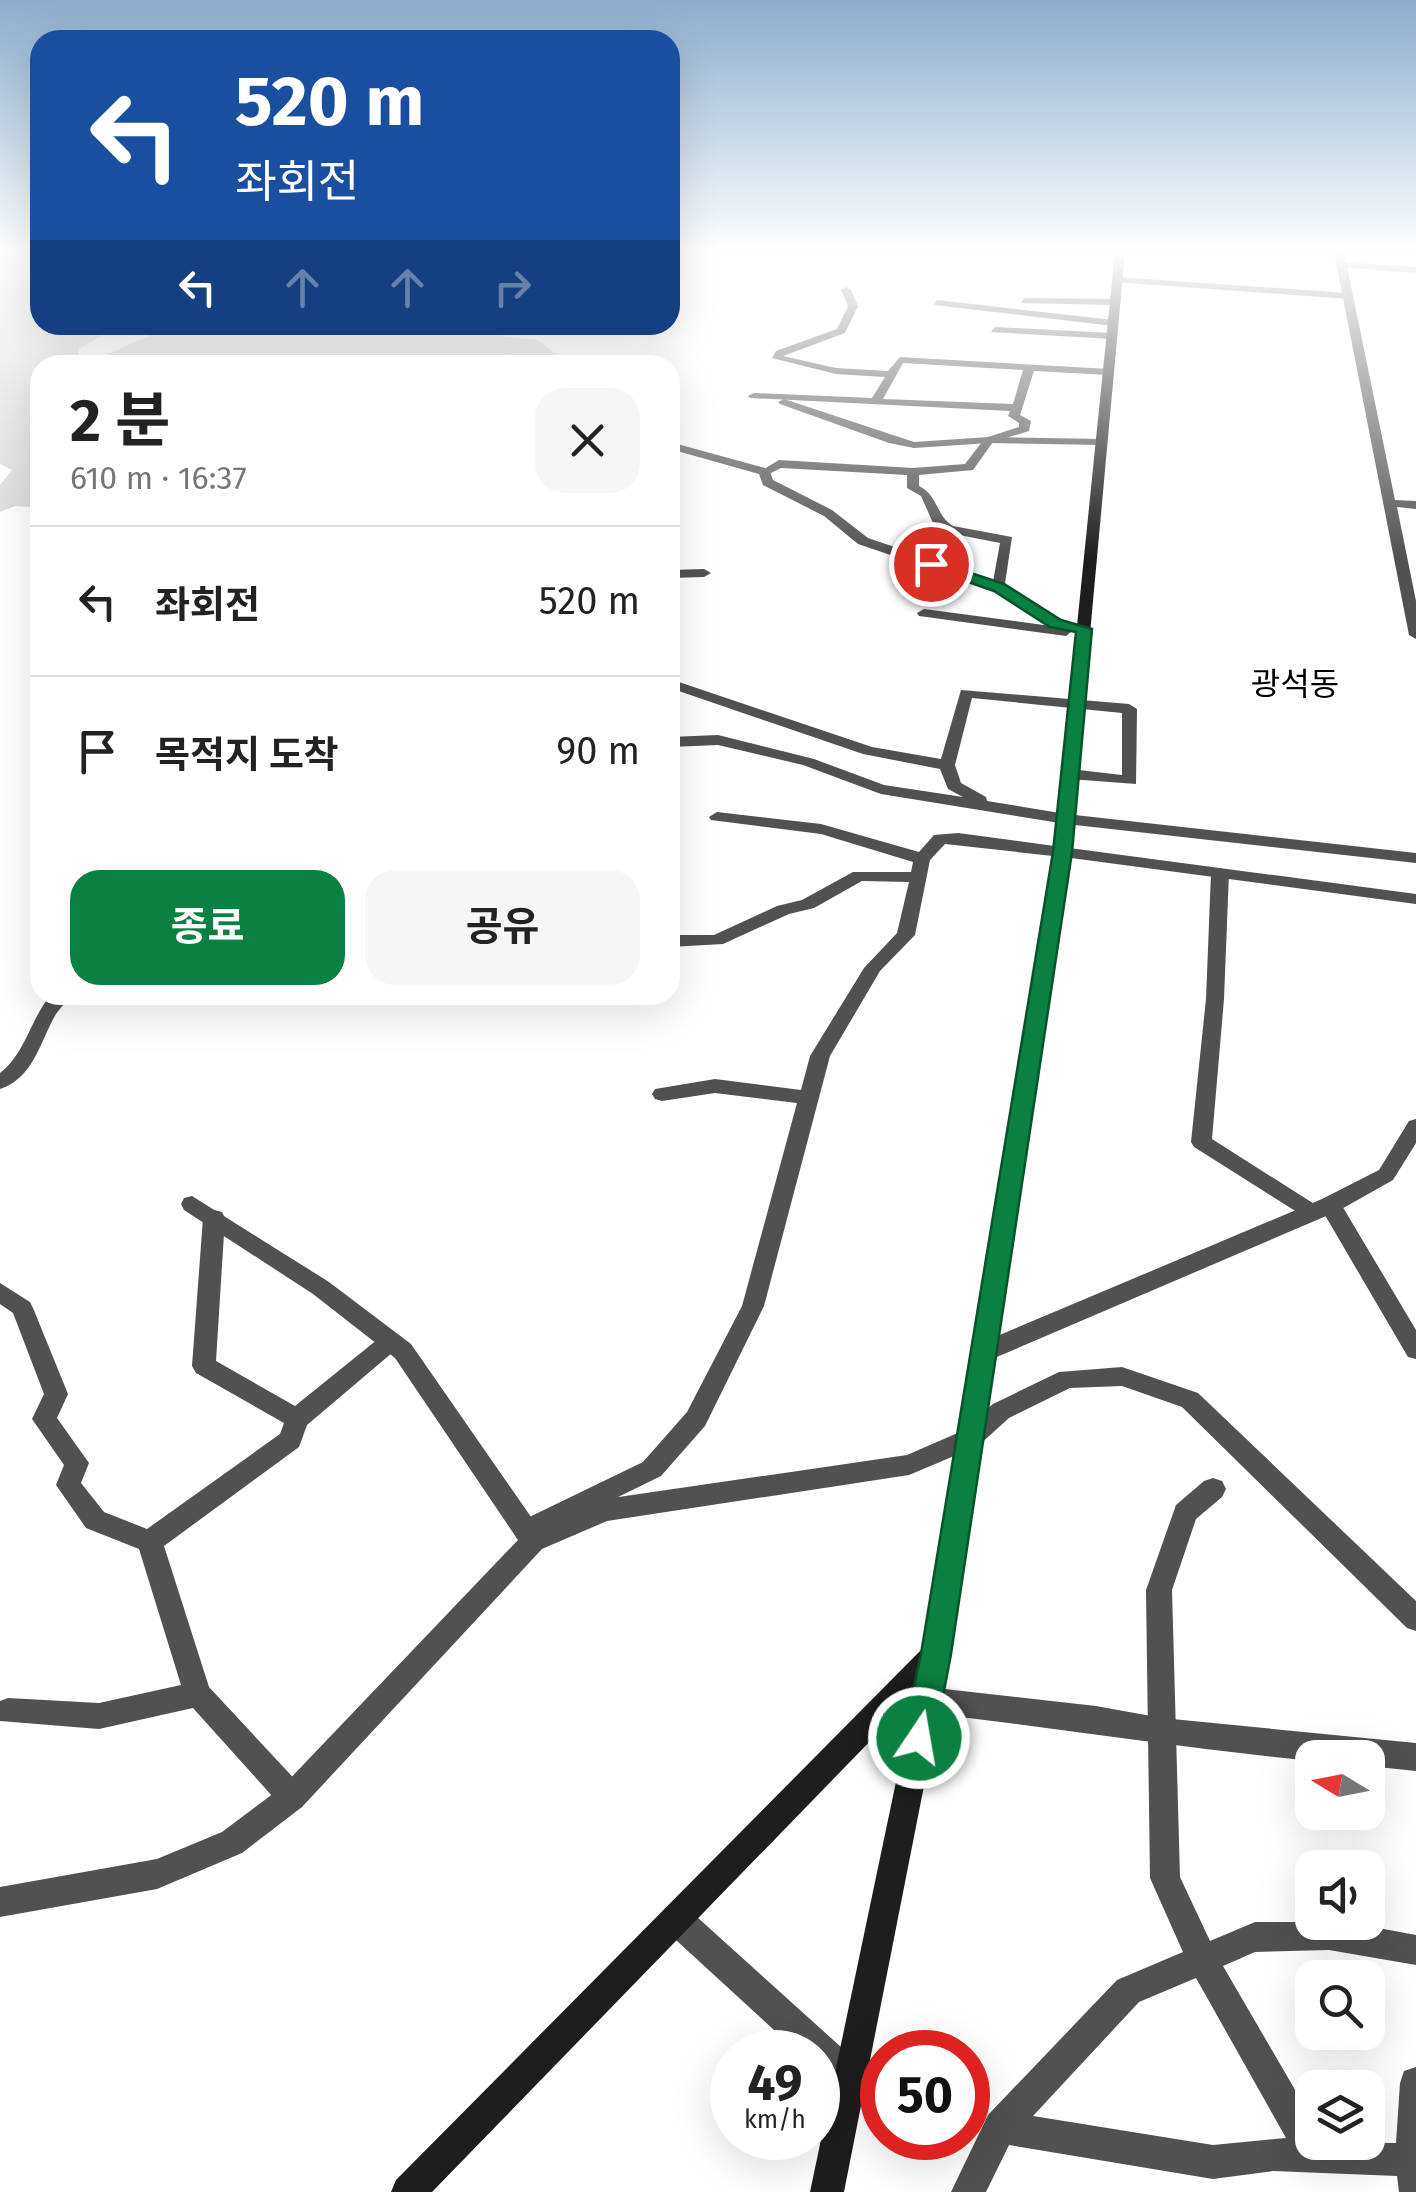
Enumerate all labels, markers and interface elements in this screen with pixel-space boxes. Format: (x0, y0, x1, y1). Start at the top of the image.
text: 520 m (235, 60, 424, 144)
icon: left (70, 70, 200, 200)
text: 좌회전 (235, 155, 359, 209)
icon: left (170, 260, 225, 315)
icon: ahead (275, 260, 330, 315)
icon: ahead (380, 260, 435, 315)
icon: right (485, 260, 540, 315)
text: 2 분 (70, 385, 170, 457)
button: close (535, 388, 640, 493)
text: 610 m · 16:37 (70, 459, 247, 497)
pin (889, 522, 974, 607)
icon: arrive (904, 537, 959, 592)
icon: left (70, 574, 125, 629)
text: 520 m (539, 578, 640, 624)
text: 좌회전 (155, 582, 260, 628)
district label: 광석동 (1251, 665, 1339, 703)
icon: arrive (70, 724, 125, 779)
text: 90 m (556, 728, 640, 774)
text: 목적지 도착 (155, 732, 339, 778)
button: 종료 (70, 870, 345, 985)
button: 공유 (365, 870, 640, 985)
position arrow (867, 1686, 971, 1790)
north arrow (1295, 1740, 1385, 1830)
map controls (1295, 1740, 1385, 2160)
button: sound (1295, 1850, 1385, 1940)
button: search (1295, 1960, 1385, 2050)
speed limit sign: 50 (860, 2030, 990, 2160)
text: 49 (747, 2053, 803, 2113)
button: layers (1295, 2070, 1385, 2160)
text: km/h (744, 2105, 806, 2135)

